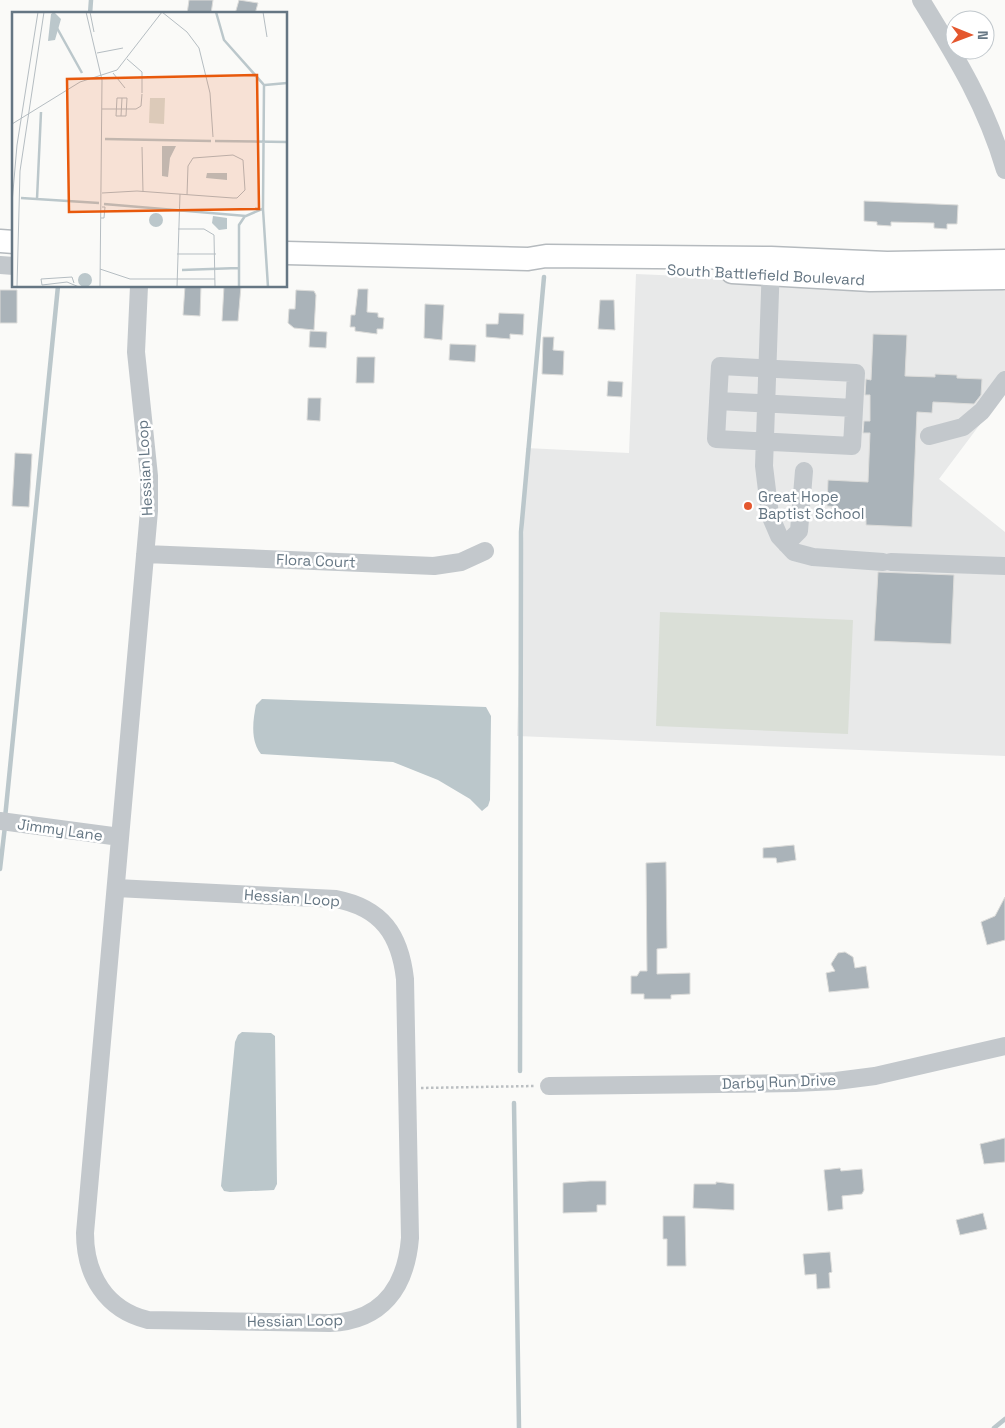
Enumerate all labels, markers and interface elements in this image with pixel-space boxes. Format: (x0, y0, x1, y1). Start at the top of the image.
north arrow (945, 10, 995, 60)
inset map (12, 12, 288, 288)
text: N (974, 30, 992, 40)
street label: South Battlefield Boulevard (667, 260, 866, 289)
street label: Hessian Loop (132, 419, 157, 517)
place label: Great Hope Baptist School (758, 487, 865, 523)
marker: Great Hope Baptist School (742, 500, 754, 512)
street label: Flora Court (276, 550, 356, 571)
street label: Jimmy Lane (16, 814, 104, 845)
street label: Hessian Loop (243, 885, 341, 910)
street label: Darby Run Drive (721, 1070, 837, 1093)
street label: Hessian Loop (247, 1310, 343, 1331)

